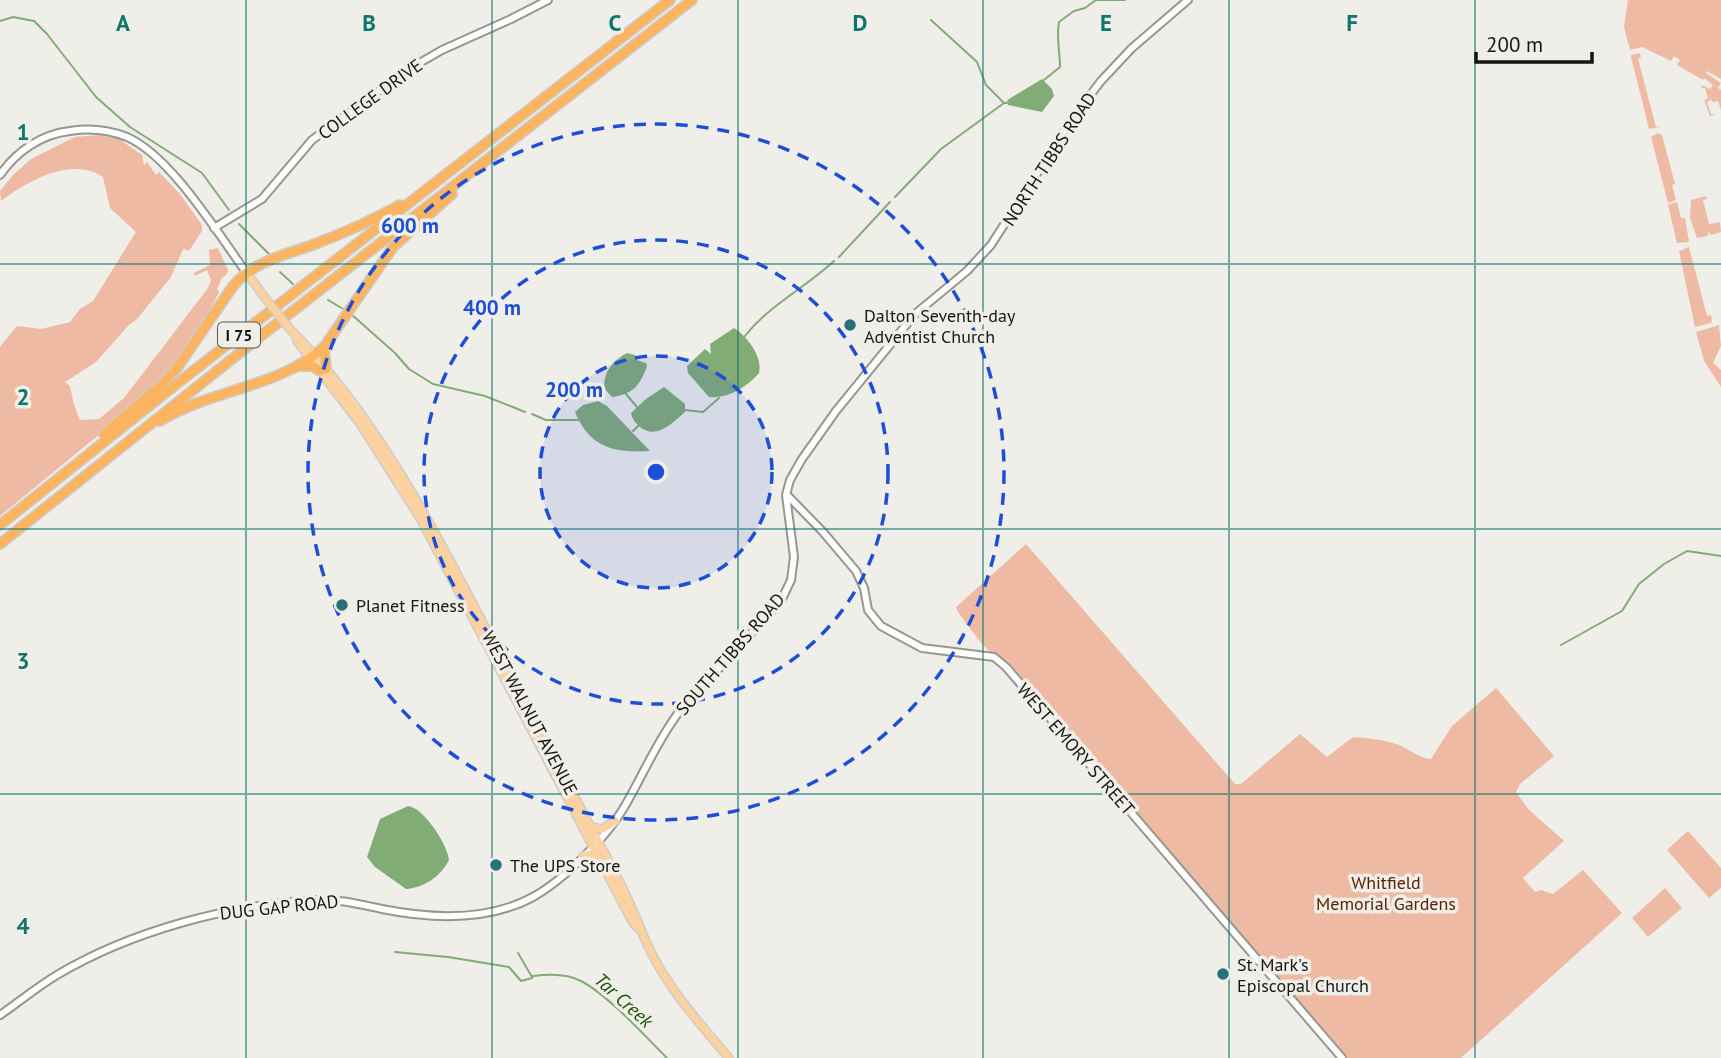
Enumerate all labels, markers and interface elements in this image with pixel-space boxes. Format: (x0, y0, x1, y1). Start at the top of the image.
text: A (116, 8, 130, 37)
text: B (362, 8, 376, 37)
text: C (609, 8, 622, 37)
text: D (853, 8, 867, 37)
text: E (1100, 8, 1112, 37)
text: F (1346, 8, 1358, 37)
scale bar (1476, 21, 1592, 65)
text: 200 m (1486, 31, 1543, 58)
street label: COLLEGE DRIVE (313, 53, 427, 145)
street label: NORTH TIBBS ROAD (997, 88, 1101, 230)
text: 1 (16, 117, 30, 146)
text: 600 m (381, 212, 439, 239)
text: 400 m (463, 294, 521, 321)
place label: Dalton Seventh-day Adventist Church (864, 304, 1016, 348)
marker: Dalton Seventh-day Adventist Church (842, 317, 858, 333)
road number: I 75 (218, 322, 260, 348)
text: 200 m (545, 376, 603, 403)
text: 2 (16, 382, 30, 411)
centre of rings (644, 460, 668, 484)
street label: SOUTH TIBBS ROAD (671, 588, 789, 720)
place label: Planet Fitness (356, 594, 465, 617)
marker: Planet Fitness (334, 597, 350, 613)
street label: WEST WALNUT AVENUE (477, 627, 583, 799)
text: 3 (16, 646, 30, 675)
street label: WEST EMORY STREET (1012, 678, 1140, 820)
place label: The UPS Store (510, 854, 620, 877)
marker: The UPS Store (488, 857, 504, 873)
park label: Whitfield Memorial Gardens (1316, 871, 1456, 915)
street label: DUG GAP ROAD (219, 889, 339, 925)
text: 4 (16, 911, 30, 940)
place label: St. Mark's Episcopal Church (1237, 953, 1369, 997)
marker: St. Mark's Episcopal Church (1215, 966, 1231, 982)
water label: Tar Creek (590, 967, 659, 1034)

